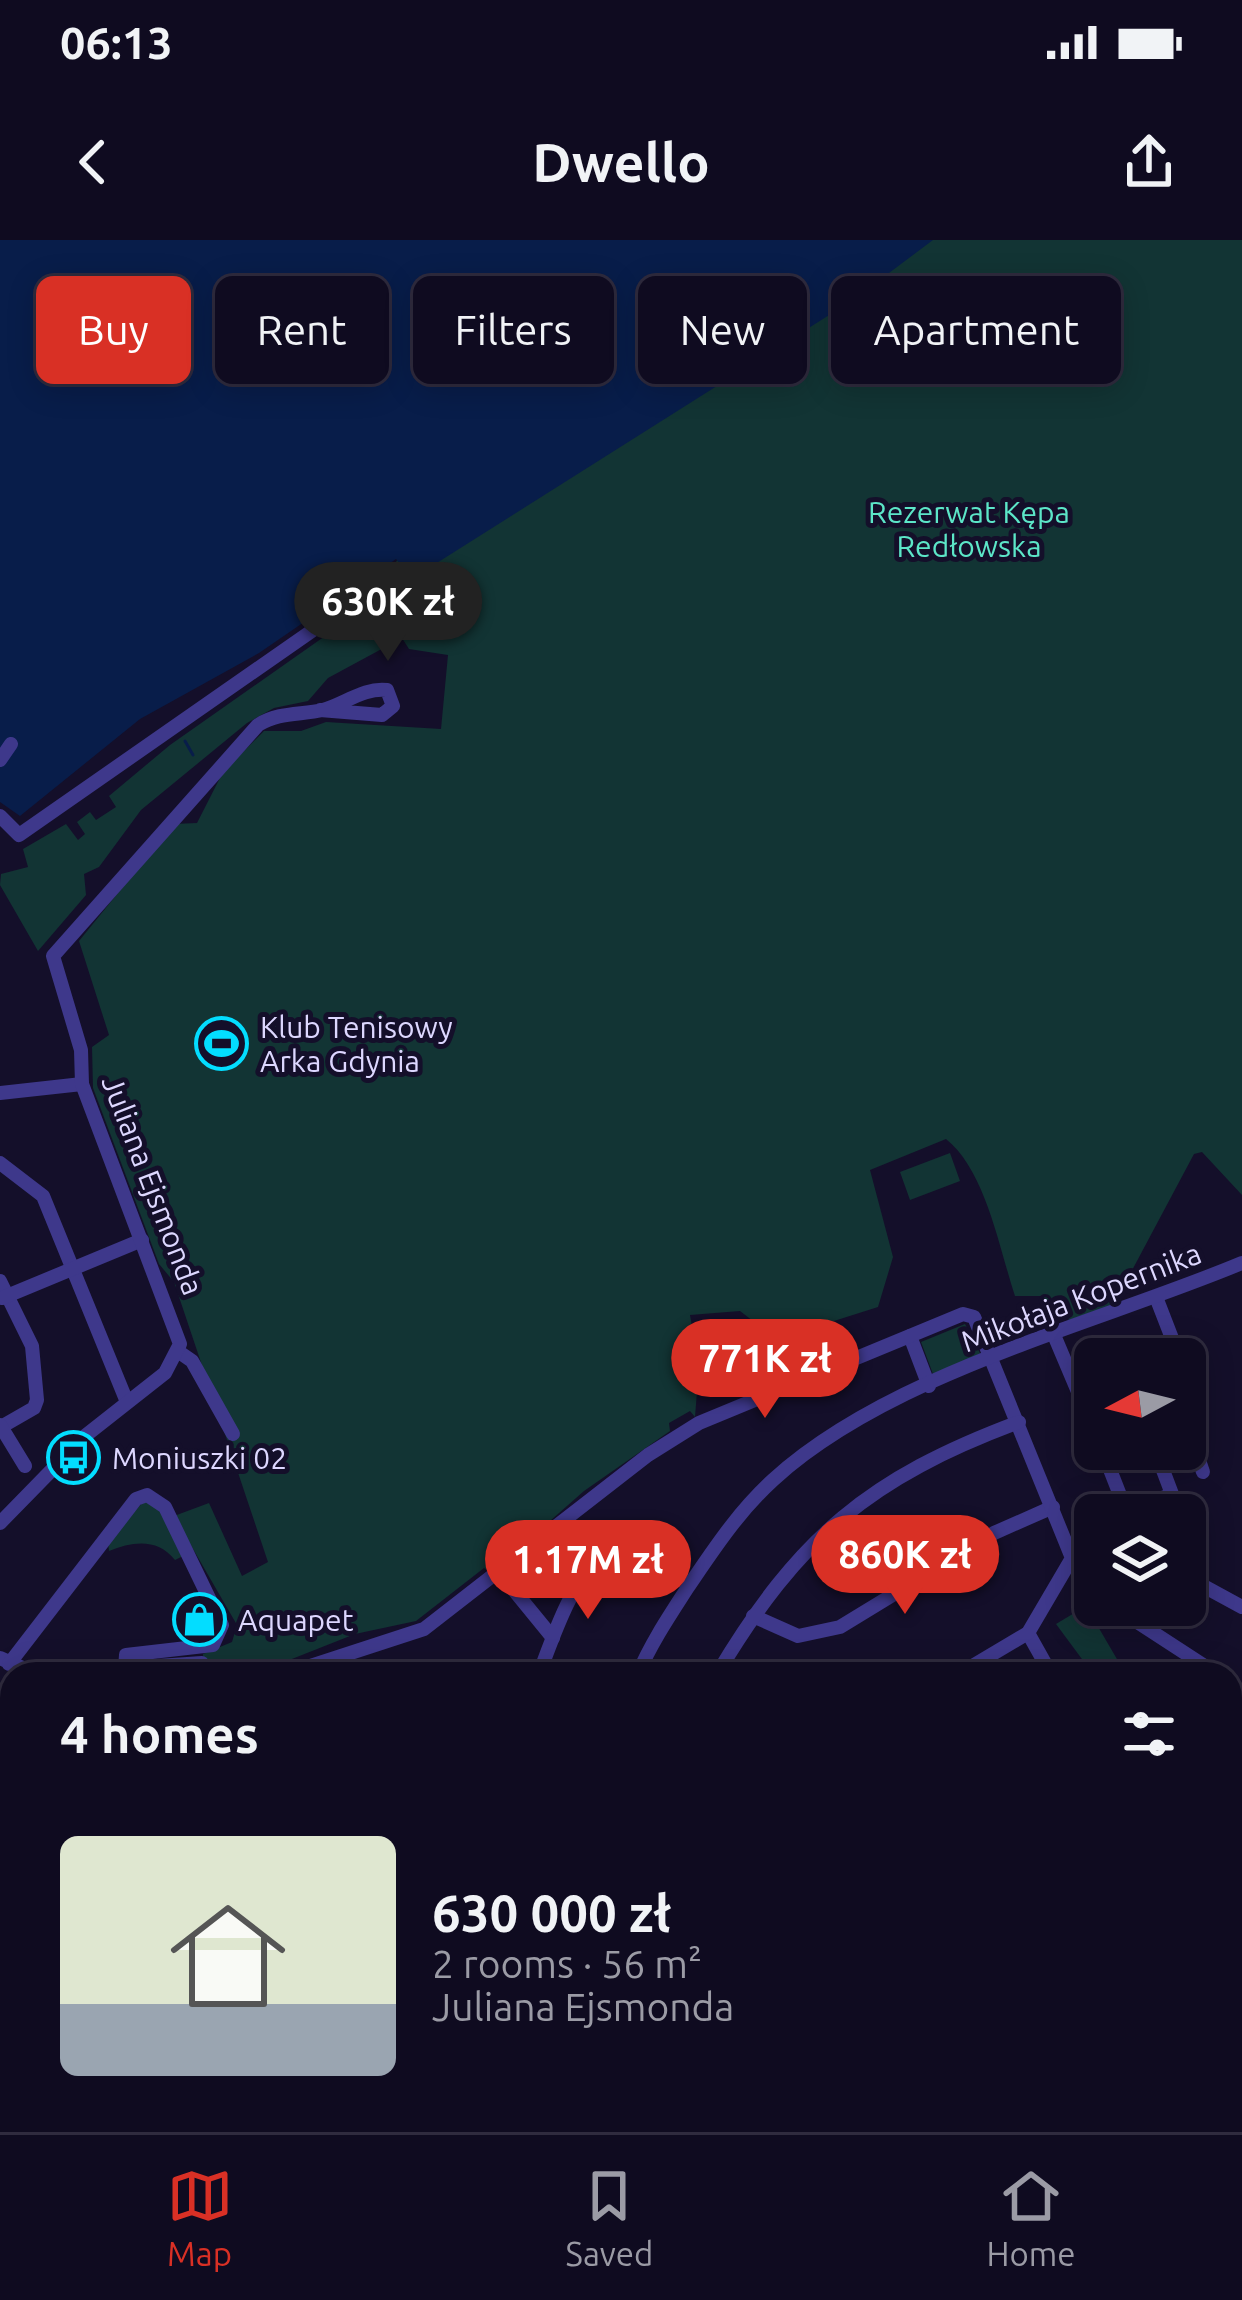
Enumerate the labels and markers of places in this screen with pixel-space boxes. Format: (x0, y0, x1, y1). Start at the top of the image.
pin: 630K zł (277, 562, 499, 664)
place label: Klub Tenisowy Arka Gdynia (260, 1010, 453, 1078)
sports icon: Klub Tenisowy Arka Gdynia (193, 1016, 249, 1072)
pin: 771K zł (654, 1319, 876, 1421)
bus stop icon: Moniuszki 02 (45, 1430, 101, 1486)
place label: Moniuszki 02 (112, 1441, 287, 1475)
pin: 860K zł (794, 1515, 1016, 1617)
pin: 1.17M zł (464, 1520, 712, 1622)
shop icon: Aquapet (171, 1592, 227, 1648)
place label: Aquapet (238, 1603, 354, 1637)

